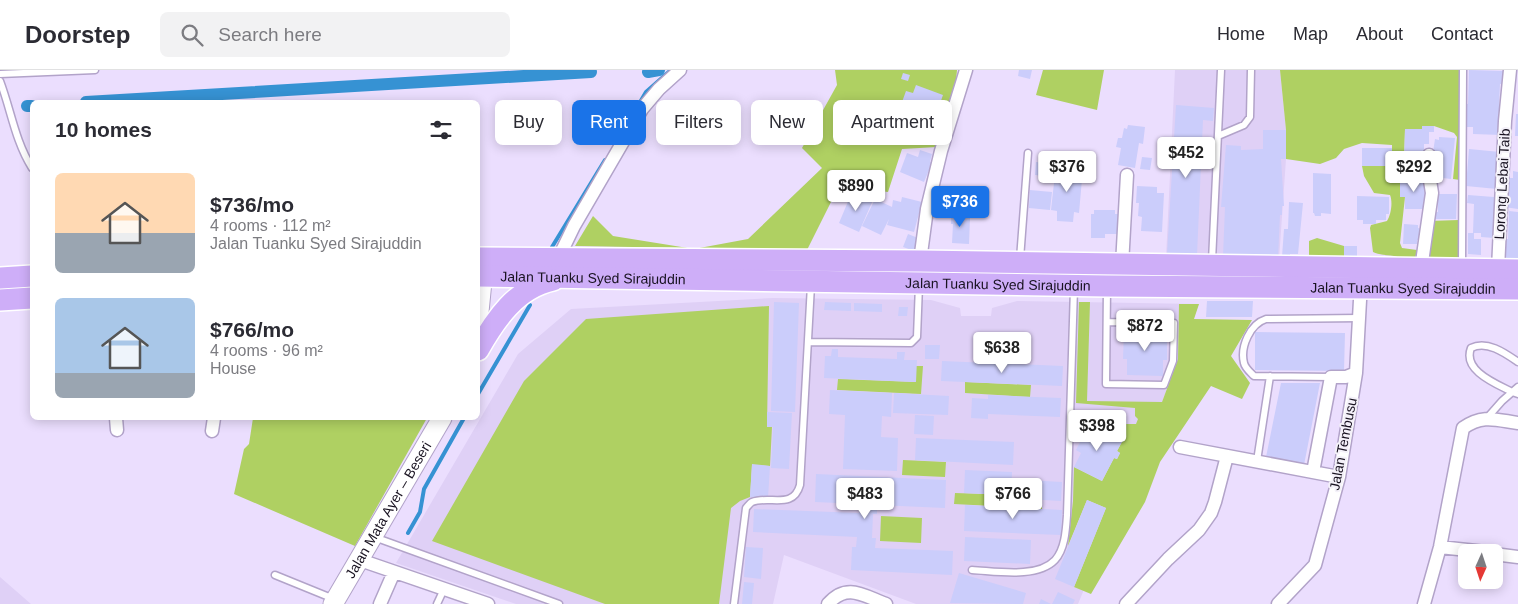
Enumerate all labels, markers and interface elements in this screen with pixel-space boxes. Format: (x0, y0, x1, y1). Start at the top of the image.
search box (160, 12, 510, 57)
text: Doorstep (25, 21, 130, 48)
icon: search (178, 21, 206, 49)
text: Search here (218, 24, 322, 45)
text: Home (1217, 24, 1265, 44)
text: Map (1293, 24, 1328, 44)
text: About (1356, 24, 1403, 44)
text: Contact (1431, 24, 1493, 44)
chip: Buy (495, 100, 562, 145)
chip: Rent (572, 100, 646, 145)
chip: Filters (656, 100, 741, 145)
chip: New (751, 100, 823, 145)
chip: Apartment (833, 100, 952, 145)
icon: filters (427, 116, 455, 144)
text: 10 homes (55, 118, 152, 141)
street label: Lorong Lebai Taib (1491, 128, 1513, 240)
pin: $452 (1156, 136, 1216, 179)
text: $452 (1168, 144, 1204, 161)
pin: $376 (1037, 150, 1097, 193)
pin: $292 (1384, 150, 1444, 193)
text: $376 (1049, 158, 1085, 175)
text: $292 (1396, 158, 1432, 175)
pin: $890 (826, 170, 886, 212)
text: $890 (838, 177, 874, 194)
pin: $736 (930, 186, 990, 228)
icon: home (95, 193, 155, 253)
text: $736/mo (210, 193, 294, 216)
text: $736 (942, 193, 978, 210)
text: 4 rooms · 112 m² (210, 217, 331, 234)
text: Jalan Tuanku Syed Sirajuddin (210, 235, 422, 252)
street label: Jalan Tuanku Syed Sirajuddin (500, 268, 686, 287)
street label: Jalan Tuanku Syed Sirajuddin (905, 275, 1091, 294)
street label: Jalan Tuanku Syed Sirajuddin (1310, 279, 1496, 297)
pin: $872 (1115, 310, 1175, 352)
text: $872 (1127, 317, 1163, 334)
icon: home (95, 318, 155, 378)
text: $766/mo (210, 318, 294, 341)
pin: $638 (972, 332, 1032, 374)
text: $638 (984, 339, 1020, 356)
text: 4 rooms · 96 m² (210, 342, 323, 359)
text: House (210, 360, 256, 377)
street label: Jalan Tembusu (1326, 396, 1360, 492)
pin: $398 (1067, 410, 1127, 452)
text: $398 (1079, 417, 1115, 434)
street label: Jalan Mata Ayer – Beseri (342, 439, 434, 581)
pin: $483 (835, 478, 895, 520)
pin: $766 (983, 478, 1043, 520)
text: $483 (847, 485, 883, 502)
text: $766 (995, 485, 1031, 502)
north arrow (1458, 544, 1502, 589)
map controls (1458, 544, 1503, 589)

